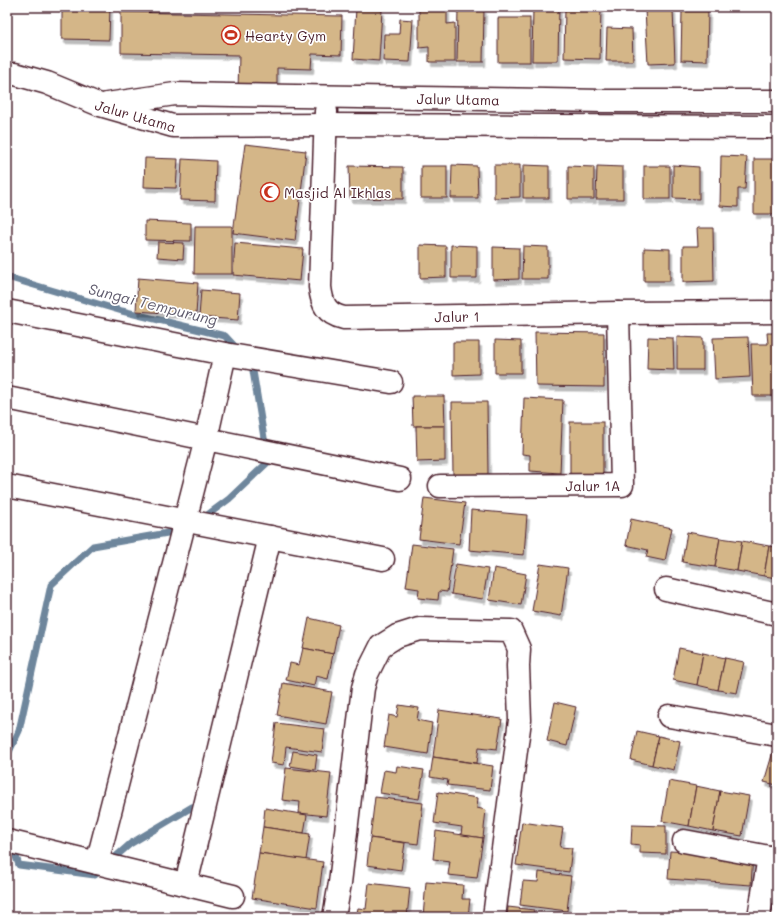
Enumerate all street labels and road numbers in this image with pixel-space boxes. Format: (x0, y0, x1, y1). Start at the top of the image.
street label: Jalur Utama (416, 88, 500, 109)
street label: Jalur Utama (92, 95, 179, 136)
street label: Jalur 1 (434, 306, 480, 326)
street label: Jalur 1A (565, 476, 621, 495)

